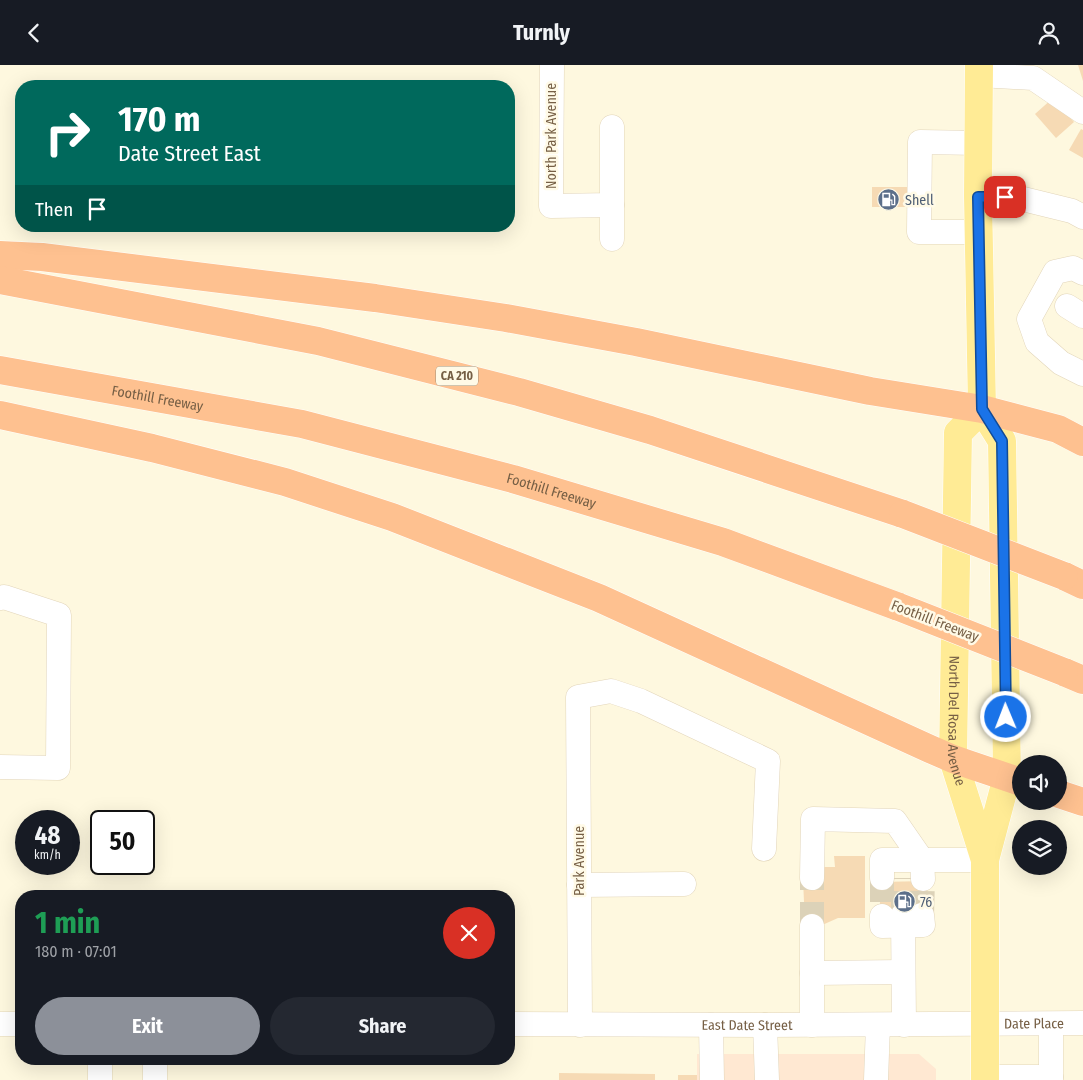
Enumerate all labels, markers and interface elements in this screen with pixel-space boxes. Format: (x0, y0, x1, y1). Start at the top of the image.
icon: back (20, 19, 48, 47)
text: Turnly (513, 19, 570, 46)
icon: person (1035, 19, 1063, 47)
street label: North Park Avenue (543, 83, 560, 189)
text: 170 m (118, 98, 201, 140)
icon: right (35, 100, 100, 165)
text: Date Street East (118, 140, 261, 167)
pin (984, 176, 1026, 218)
icon: arrive (991, 183, 1019, 211)
fuel station icon: Shell (877, 188, 901, 212)
place label: Shell (905, 192, 934, 209)
icon: arrive (83, 195, 111, 223)
text: Then (35, 198, 73, 221)
road number: CA 210 (436, 367, 478, 386)
street label: Foothill Freeway (110, 382, 205, 415)
street label: Foothill Freeway (505, 469, 599, 512)
street label: Foothill Freeway (889, 597, 982, 646)
street label: North Del Rosa Avenue (945, 655, 969, 788)
position arrow (979, 690, 1031, 742)
map controls (1012, 755, 1067, 875)
button: sound (1012, 755, 1067, 810)
speed limit sign: 50 (90, 810, 155, 875)
button: layers (1012, 820, 1067, 875)
text: 48 (34, 821, 61, 851)
street label: Park Avenue (571, 826, 588, 896)
text: km/h (34, 848, 61, 862)
fuel station icon: 76 (892, 890, 916, 914)
place label: 76 (920, 894, 932, 911)
text: 1 min (35, 905, 100, 941)
button: close (443, 907, 495, 959)
text: 180 m · 07:01 (35, 942, 117, 961)
button: Exit (35, 997, 260, 1055)
button: Share (270, 997, 495, 1055)
street label: Date Place (1004, 1015, 1064, 1032)
street label: East Date Street (701, 1016, 793, 1034)

